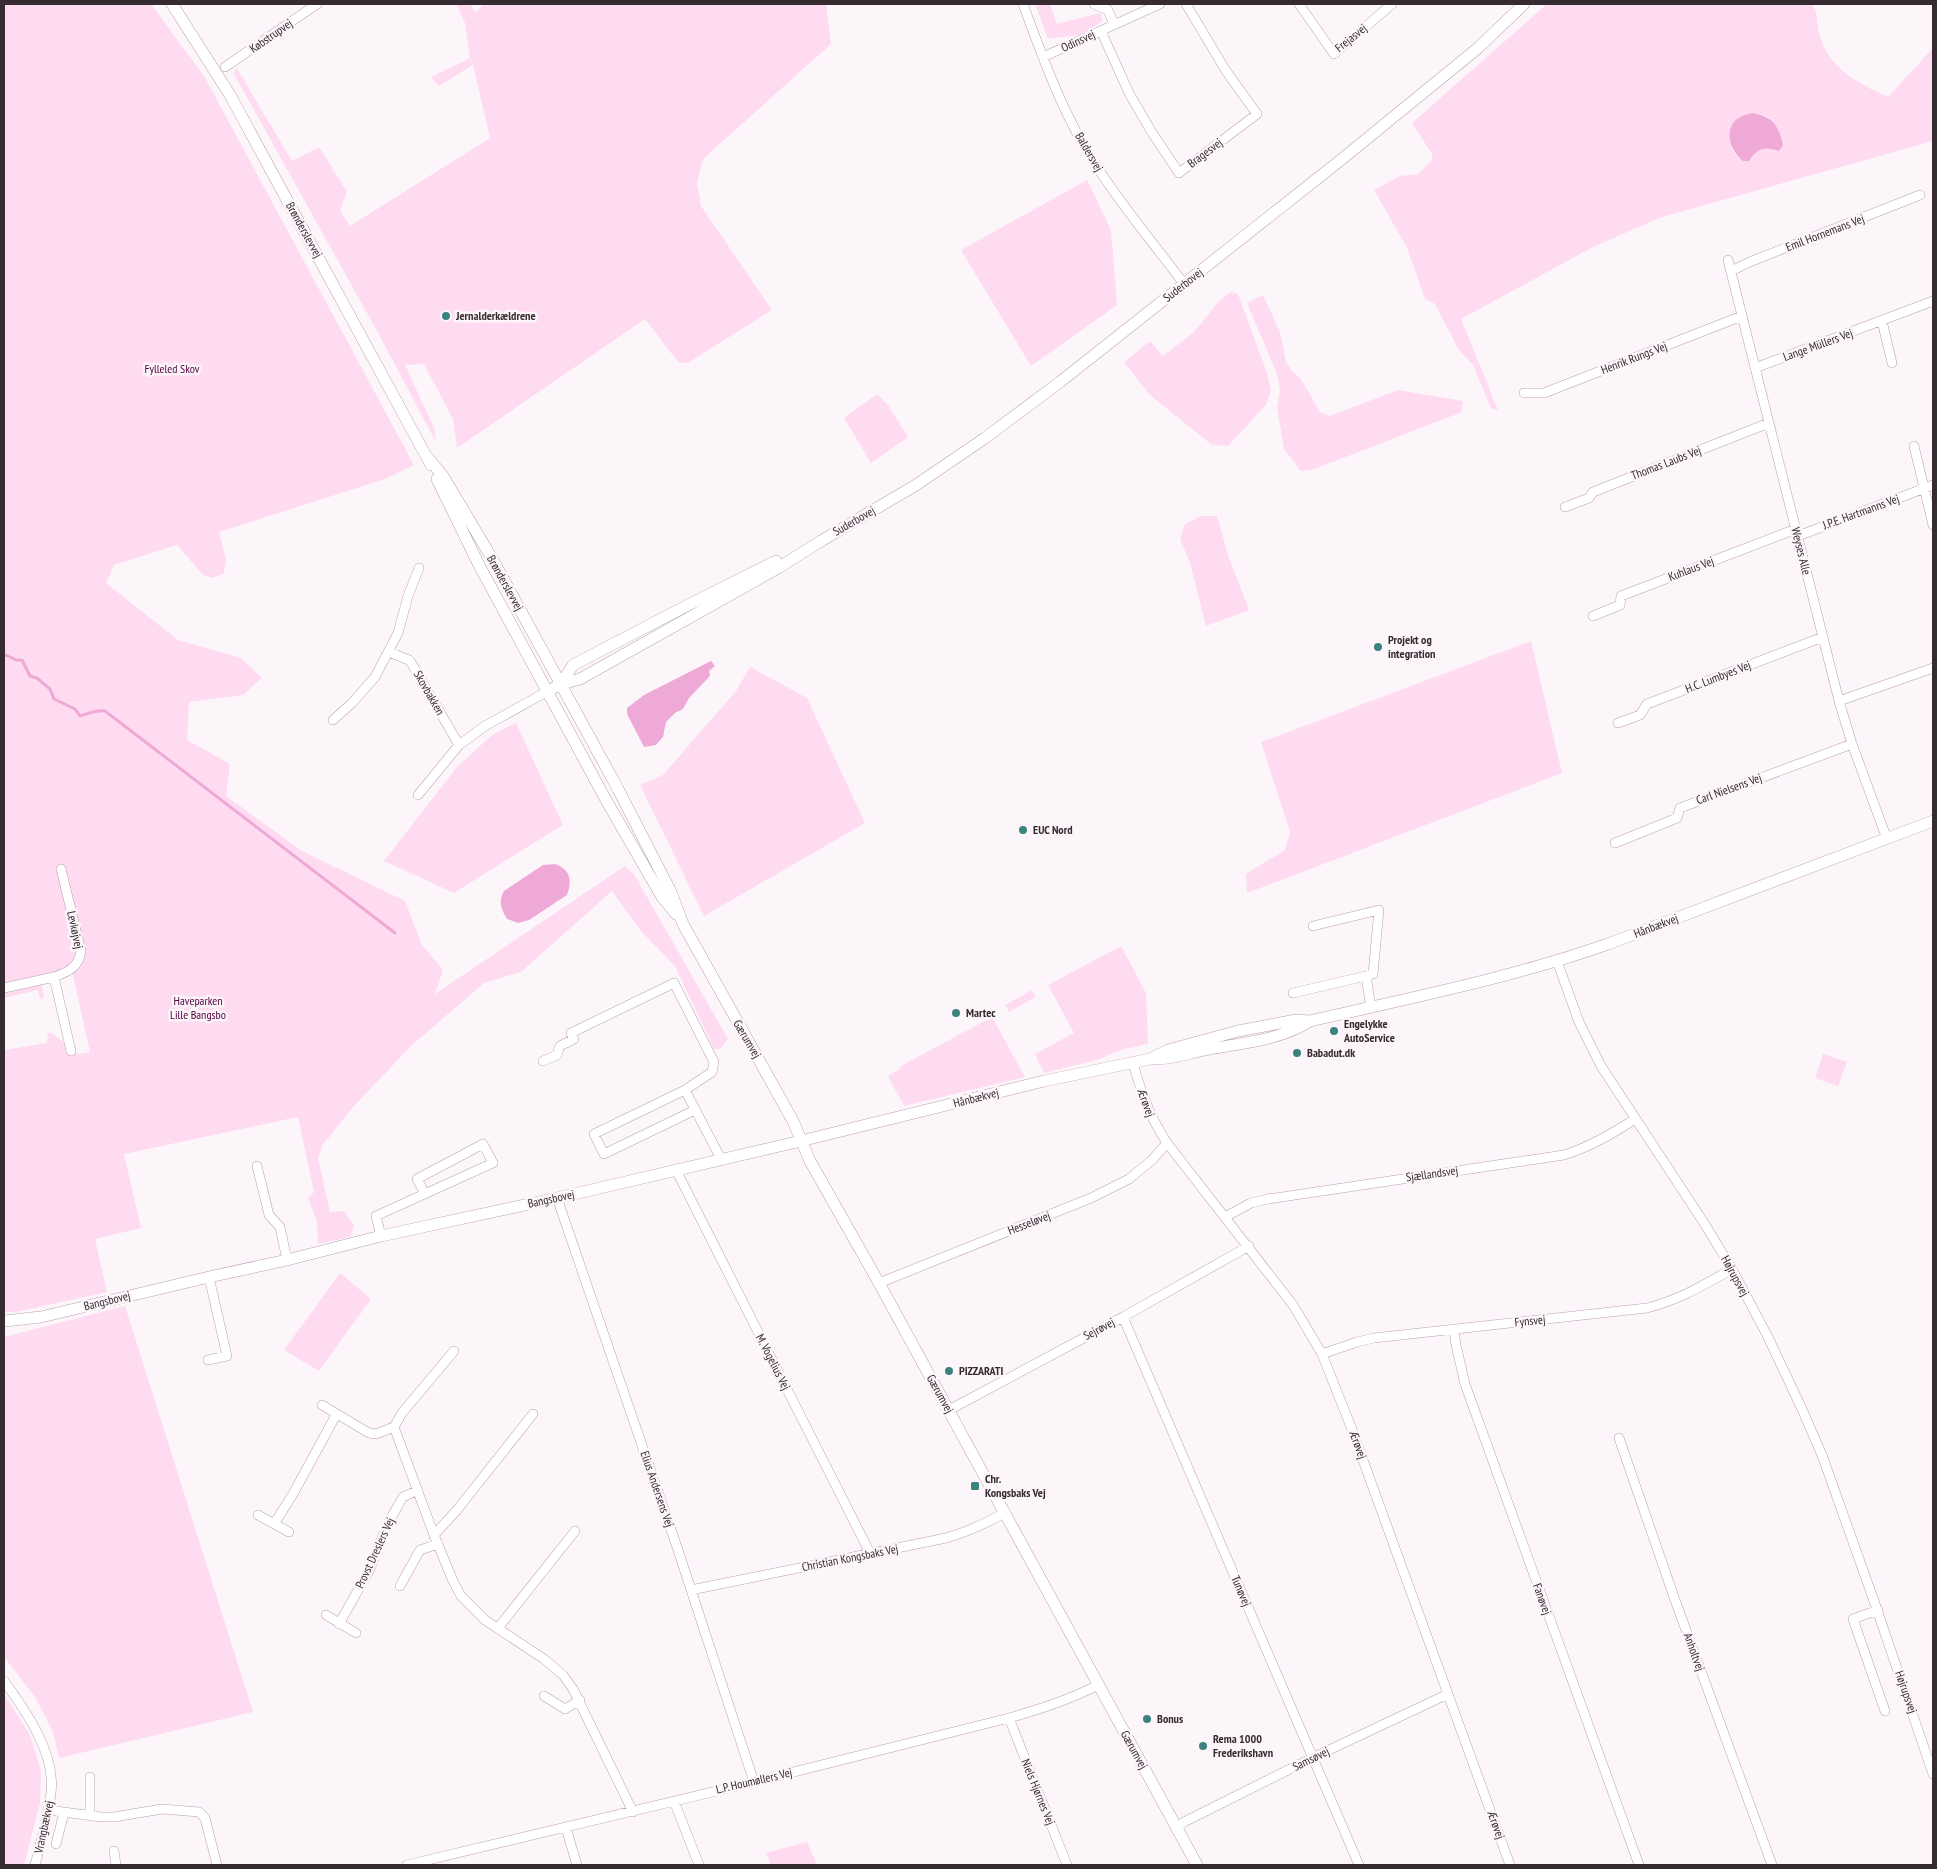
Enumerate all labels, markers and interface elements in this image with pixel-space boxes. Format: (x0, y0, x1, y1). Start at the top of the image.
street label: Købstrupvej (246, 15, 295, 56)
street label: Frejasvej (1332, 20, 1370, 55)
street label: Odinsvej (1058, 26, 1097, 55)
street label: Baldersvej (1072, 129, 1107, 174)
street label: Bragesvej (1184, 135, 1225, 171)
street label: Brønderslevvej (283, 199, 326, 260)
street label: Emil Hornemans Vej (1784, 211, 1866, 254)
street label: Suderbovej (1160, 264, 1206, 305)
place label: Jernalderkældrene (455, 308, 536, 323)
marker: Jernalderkældrene (440, 310, 452, 322)
street label: Lange Müllers Vej (1781, 325, 1855, 364)
street label: Henrik Rungs Vej (1599, 338, 1669, 377)
park label: Fylleled Skov (145, 361, 200, 376)
street label: Thomas Laubs Vej (1629, 442, 1703, 483)
street label: J.P.E. Hartmanns Vej (1820, 491, 1901, 533)
street label: Suderbovej (830, 503, 878, 539)
street label: Weyses Alle (1788, 526, 1815, 576)
street label: Brønderslevvej (484, 552, 527, 613)
street label: Kuhlaus Vej (1666, 553, 1716, 584)
place label: Projekt og integration (1388, 632, 1435, 661)
marker: Projekt og integration (1372, 641, 1384, 653)
street label: H.C. Lumbyes Vej (1683, 657, 1753, 696)
street label: Skovbakken (411, 668, 448, 718)
street label: Carl Nielsens Vej (1694, 770, 1764, 807)
place label: EUC Nord (1033, 822, 1073, 837)
marker: EUC Nord (1017, 824, 1029, 836)
street label: Levkøjvej (64, 910, 87, 950)
street label: Hånbækvej (1632, 910, 1680, 941)
park label: Haveparken Lille Bangsbo (170, 993, 226, 1022)
place label: Martec (966, 1005, 996, 1020)
marker: Martec (950, 1007, 962, 1019)
place label: Engelykke AutoService (1343, 1016, 1395, 1045)
street label: Gærumvej (730, 1017, 765, 1061)
marker: Engelykke AutoService (1328, 1025, 1340, 1037)
place label: Babadut.dk (1307, 1045, 1355, 1060)
marker: Babadut.dk (1291, 1047, 1303, 1059)
street label: Hånbækvej (952, 1085, 1000, 1110)
street label: Ærøvej (1134, 1086, 1158, 1119)
street label: Sjællandsvej (1405, 1162, 1459, 1185)
street label: Bangsbovej (526, 1186, 576, 1211)
street label: Hesseløvej (1005, 1208, 1052, 1238)
street label: Højrupsvej (1718, 1253, 1753, 1299)
street label: Bangsbovej (82, 1287, 132, 1314)
street label: Fynsvej (1514, 1311, 1546, 1330)
street label: Sejrøvej (1081, 1314, 1117, 1343)
street label: M. Vogelius Vej (753, 1331, 794, 1392)
place label: PIZZARATI (959, 1363, 1004, 1378)
marker: PIZZARATI (943, 1365, 955, 1377)
street label: Gærumvej (924, 1372, 957, 1416)
street label: Ærøvej (1346, 1428, 1370, 1461)
street label: Elius Andersens Vej (637, 1449, 678, 1529)
place label: Chr. Kongsbaks Vej (985, 1471, 1046, 1500)
marker: Chr. Kongsbaks Vej (969, 1480, 981, 1492)
street label: Provst Dreslers Vej (352, 1515, 397, 1591)
street label: Christian Kongsbaks Vej (800, 1541, 899, 1574)
street label: Tunøvej (1228, 1573, 1255, 1609)
street label: Fanøvej (1530, 1581, 1555, 1617)
street label: Anholtvej (1681, 1631, 1708, 1673)
street label: Højrupsvej (1892, 1668, 1921, 1715)
place label: Bonus (1157, 1711, 1183, 1726)
marker: Bonus (1141, 1713, 1153, 1725)
street label: Gærumvej (1118, 1728, 1151, 1772)
place label: Rema 1000 Frederikshavn (1213, 1731, 1273, 1760)
marker: Rema 1000 Frederikshavn (1197, 1740, 1209, 1752)
street label: Samsøvej (1290, 1743, 1332, 1774)
street label: Niels Hjørnes Vej (1018, 1757, 1059, 1827)
street label: L.P. Houmøllers Vej (714, 1764, 793, 1797)
street label: Vrangbækvej (30, 1799, 56, 1856)
street label: Ærøvej (1484, 1808, 1508, 1841)

